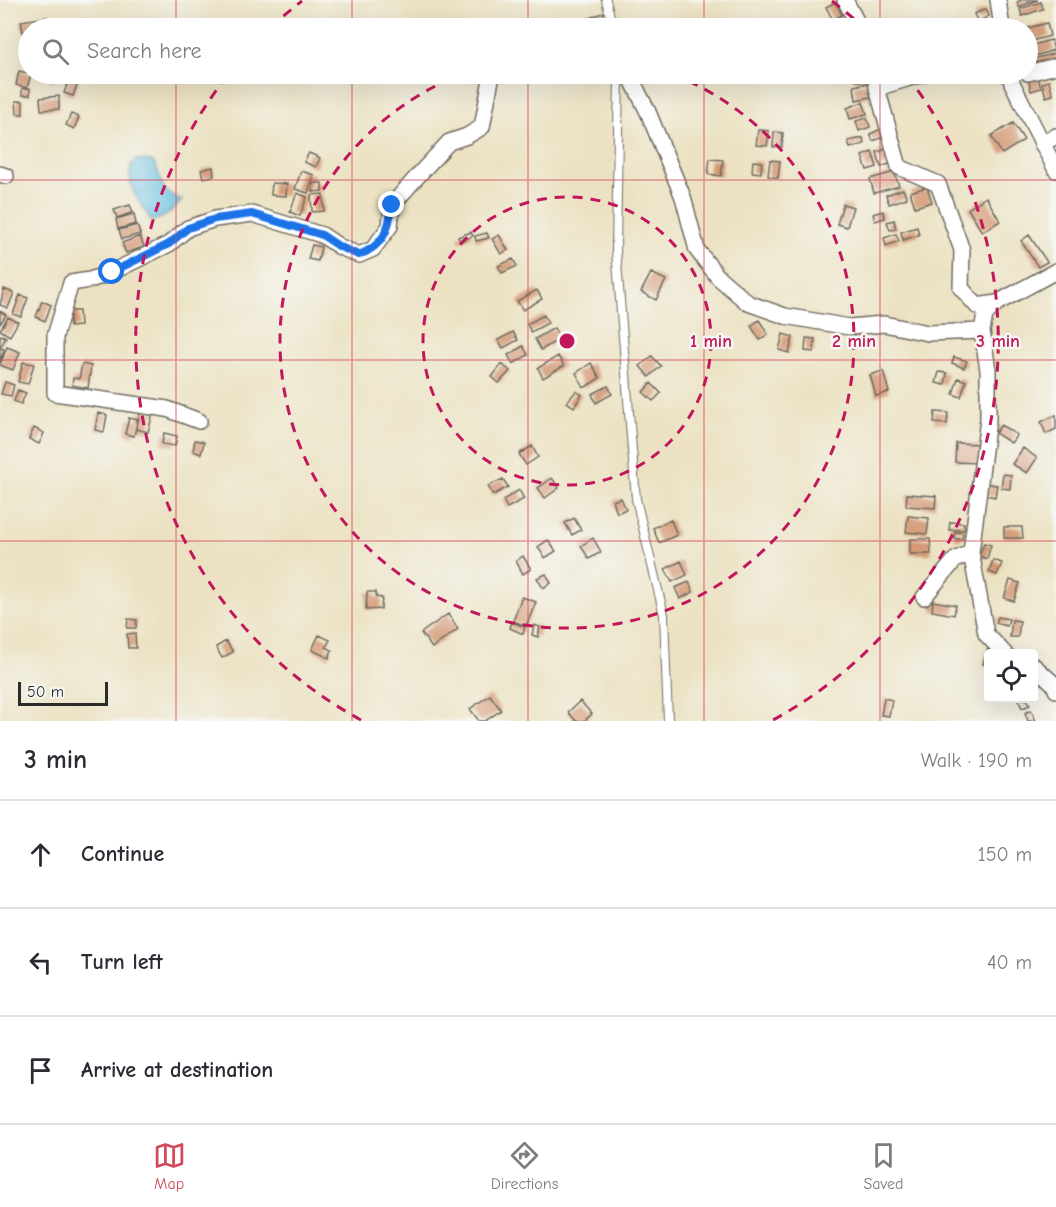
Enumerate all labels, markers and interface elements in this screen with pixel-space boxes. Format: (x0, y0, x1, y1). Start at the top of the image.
search box (18, 18, 1038, 84)
icon: search (39, 35, 72, 68)
text: Search here (87, 38, 202, 64)
route end (378, 191, 404, 217)
route start (98, 258, 124, 284)
centre of rings (557, 331, 577, 351)
text: 1 min (690, 331, 732, 352)
text: 2 min (832, 331, 876, 352)
text: 3 min (976, 331, 1020, 352)
map controls (984, 649, 1038, 703)
button: locate (984, 649, 1038, 703)
scale bar (18, 679, 108, 706)
text: 50 m (27, 683, 64, 701)
text: 3 min (24, 745, 87, 775)
text: Walk · 190 m (921, 749, 1032, 772)
icon: ahead (24, 838, 57, 871)
text: Continue (81, 841, 164, 867)
text: 150 m (978, 843, 1032, 866)
icon: left (24, 946, 57, 979)
text: Turn left (81, 949, 163, 975)
text: 40 m (987, 951, 1032, 974)
icon: arrive (24, 1054, 57, 1087)
text: Arrive at destination (81, 1057, 273, 1083)
tab: Map (153, 1139, 186, 1193)
tab: Directions (491, 1139, 558, 1193)
tab: Saved (863, 1139, 903, 1193)

